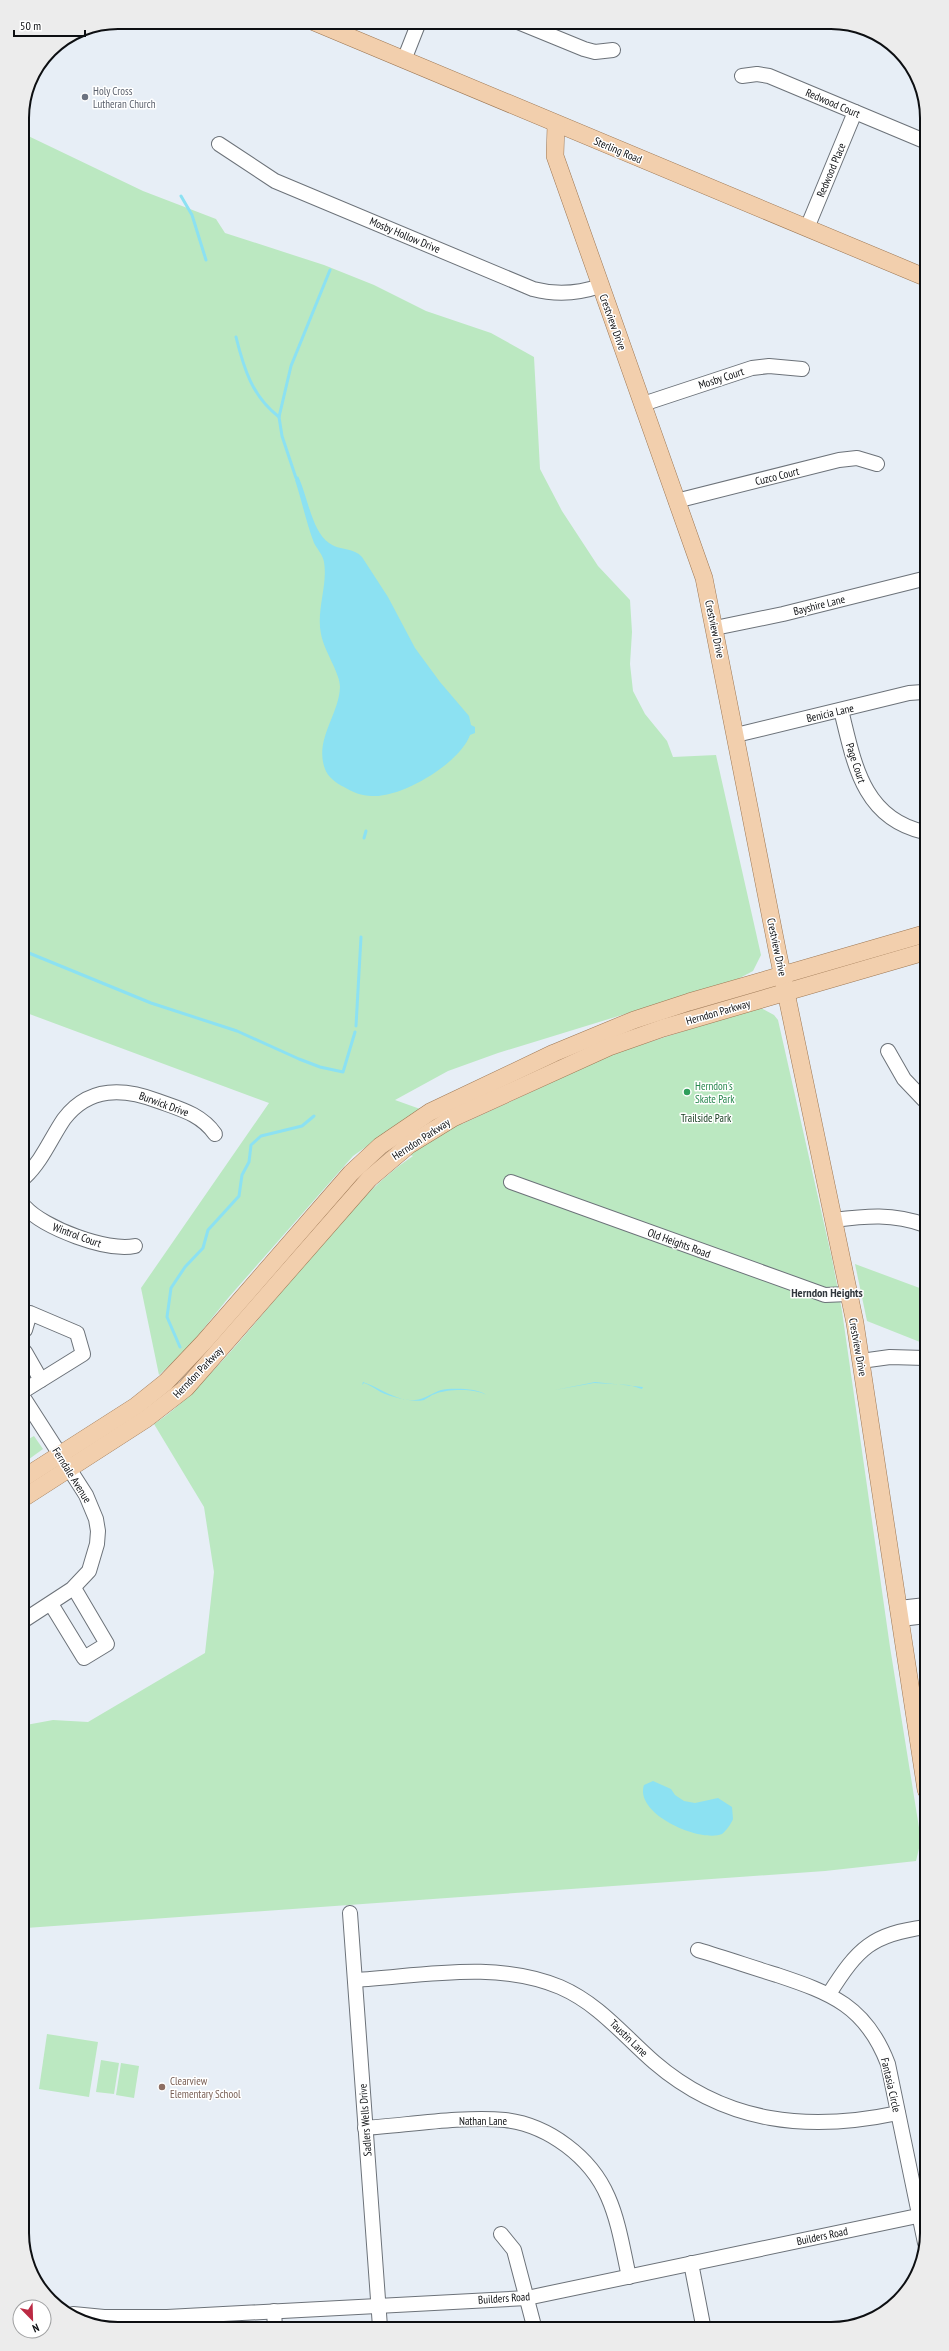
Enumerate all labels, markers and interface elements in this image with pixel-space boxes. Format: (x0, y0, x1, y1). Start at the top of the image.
scale bar (14, 12, 85, 38)
text: 50 m (20, 18, 41, 33)
place label: Holy Cross Lutheran Church (93, 84, 156, 111)
street label: Redwood Court (804, 85, 862, 121)
marker: Holy Cross Lutheran Church (80, 92, 90, 102)
street label: Sterling Road (592, 134, 644, 166)
street label: Redwood Place (813, 140, 849, 199)
street label: Mosby Hollow Drive (368, 214, 443, 256)
street label: Crestview Drive (596, 292, 630, 352)
street label: Mosby Court (697, 364, 745, 392)
street label: Cuzco Court (754, 464, 800, 488)
street label: Bayshire Lane (792, 592, 847, 618)
street label: Crestview Drive (702, 599, 728, 660)
street label: Benicia Lane (805, 701, 855, 725)
street label: Page Court (843, 741, 869, 785)
street label: Crestview Drive (764, 917, 790, 978)
street label: Herndon Parkway (684, 996, 753, 1028)
place label: Herndon's Skate Park (695, 1079, 735, 1106)
marker: Herndon's Skate Park (682, 1087, 692, 1097)
street label: Burwick Drive (137, 1089, 191, 1120)
park label: Trailside Park (681, 1111, 732, 1125)
street label: Herndon Parkway (389, 1115, 453, 1163)
street label: Wintrol Court (51, 1220, 103, 1250)
street label: Old Heights Road (646, 1225, 713, 1261)
district label: Herndon Heights (791, 1285, 863, 1300)
street label: Crestview Drive (846, 1317, 870, 1378)
street label: Herndon Parkway (170, 1343, 227, 1401)
street label: Ferndale Avenue (49, 1445, 95, 1506)
street label: Taustin Lane (607, 2016, 651, 2060)
street label: Fantasia Circle (878, 2056, 904, 2114)
place label: Clearview Elementary School (170, 2074, 241, 2101)
marker: Clearview Elementary School (157, 2082, 167, 2092)
street label: Sadlers Wells Drive (355, 2083, 375, 2157)
street label: Nathan Lane (459, 2114, 507, 2128)
street label: Builders Road (795, 2224, 849, 2248)
street label: Builders Road (478, 2289, 531, 2307)
north arrow (12, 2299, 52, 2339)
text: N (30, 2321, 41, 2336)

